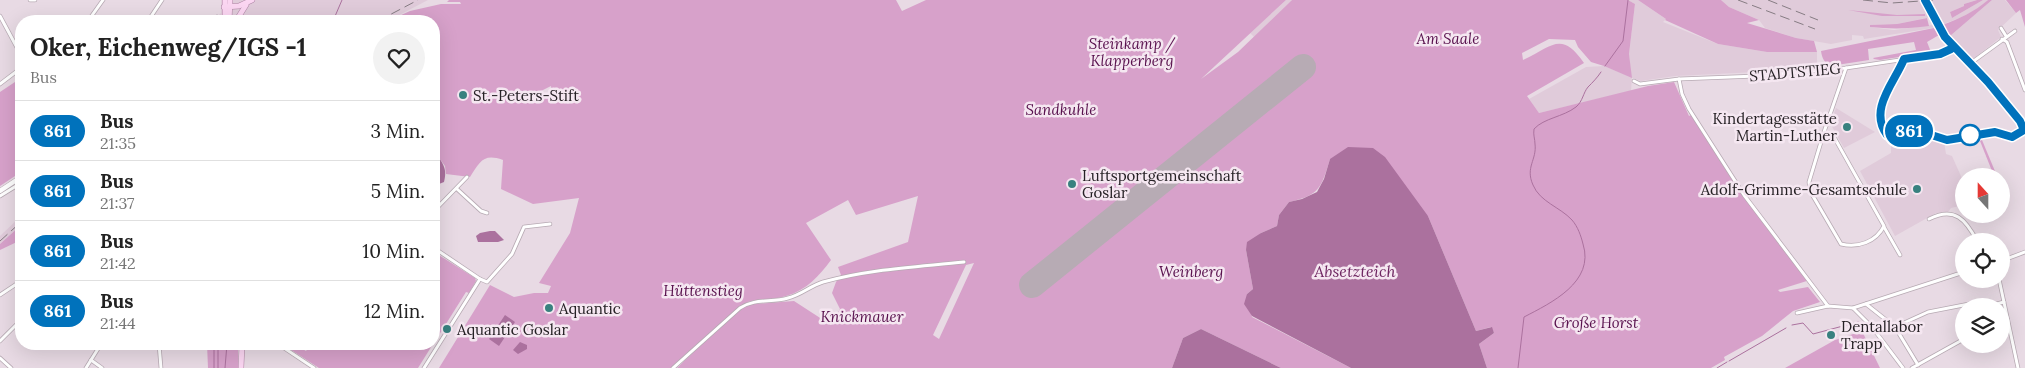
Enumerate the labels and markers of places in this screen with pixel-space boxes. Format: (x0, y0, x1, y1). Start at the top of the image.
place label: St.-Peters-Stift (473, 86, 579, 105)
marker: St.-Peters-Stift (457, 89, 469, 101)
place label: Kindertagesstätte Martin-Luther (1713, 109, 1838, 145)
marker: Kindertagesstätte Martin-Luther (1841, 121, 1853, 133)
unlabelled marker (1959, 124, 1981, 146)
place label: Luftsportgemeinschaft Goslar (1082, 166, 1242, 202)
marker: Luftsportgemeinschaft Goslar (1066, 178, 1078, 190)
place label: Adolf-Grimme-Gesamtschule (1700, 180, 1907, 199)
marker: Adolf-Grimme-Gesamtschule (1911, 183, 1923, 195)
place label: Aquantic (558, 299, 621, 318)
marker: Aquantic (543, 302, 555, 314)
place label: Dentallabor Trapp (1841, 317, 1923, 353)
place label: Aquantic Goslar (456, 320, 569, 339)
marker: Aquantic Goslar (441, 323, 453, 335)
marker: Dentallabor Trapp (1825, 329, 1837, 341)

